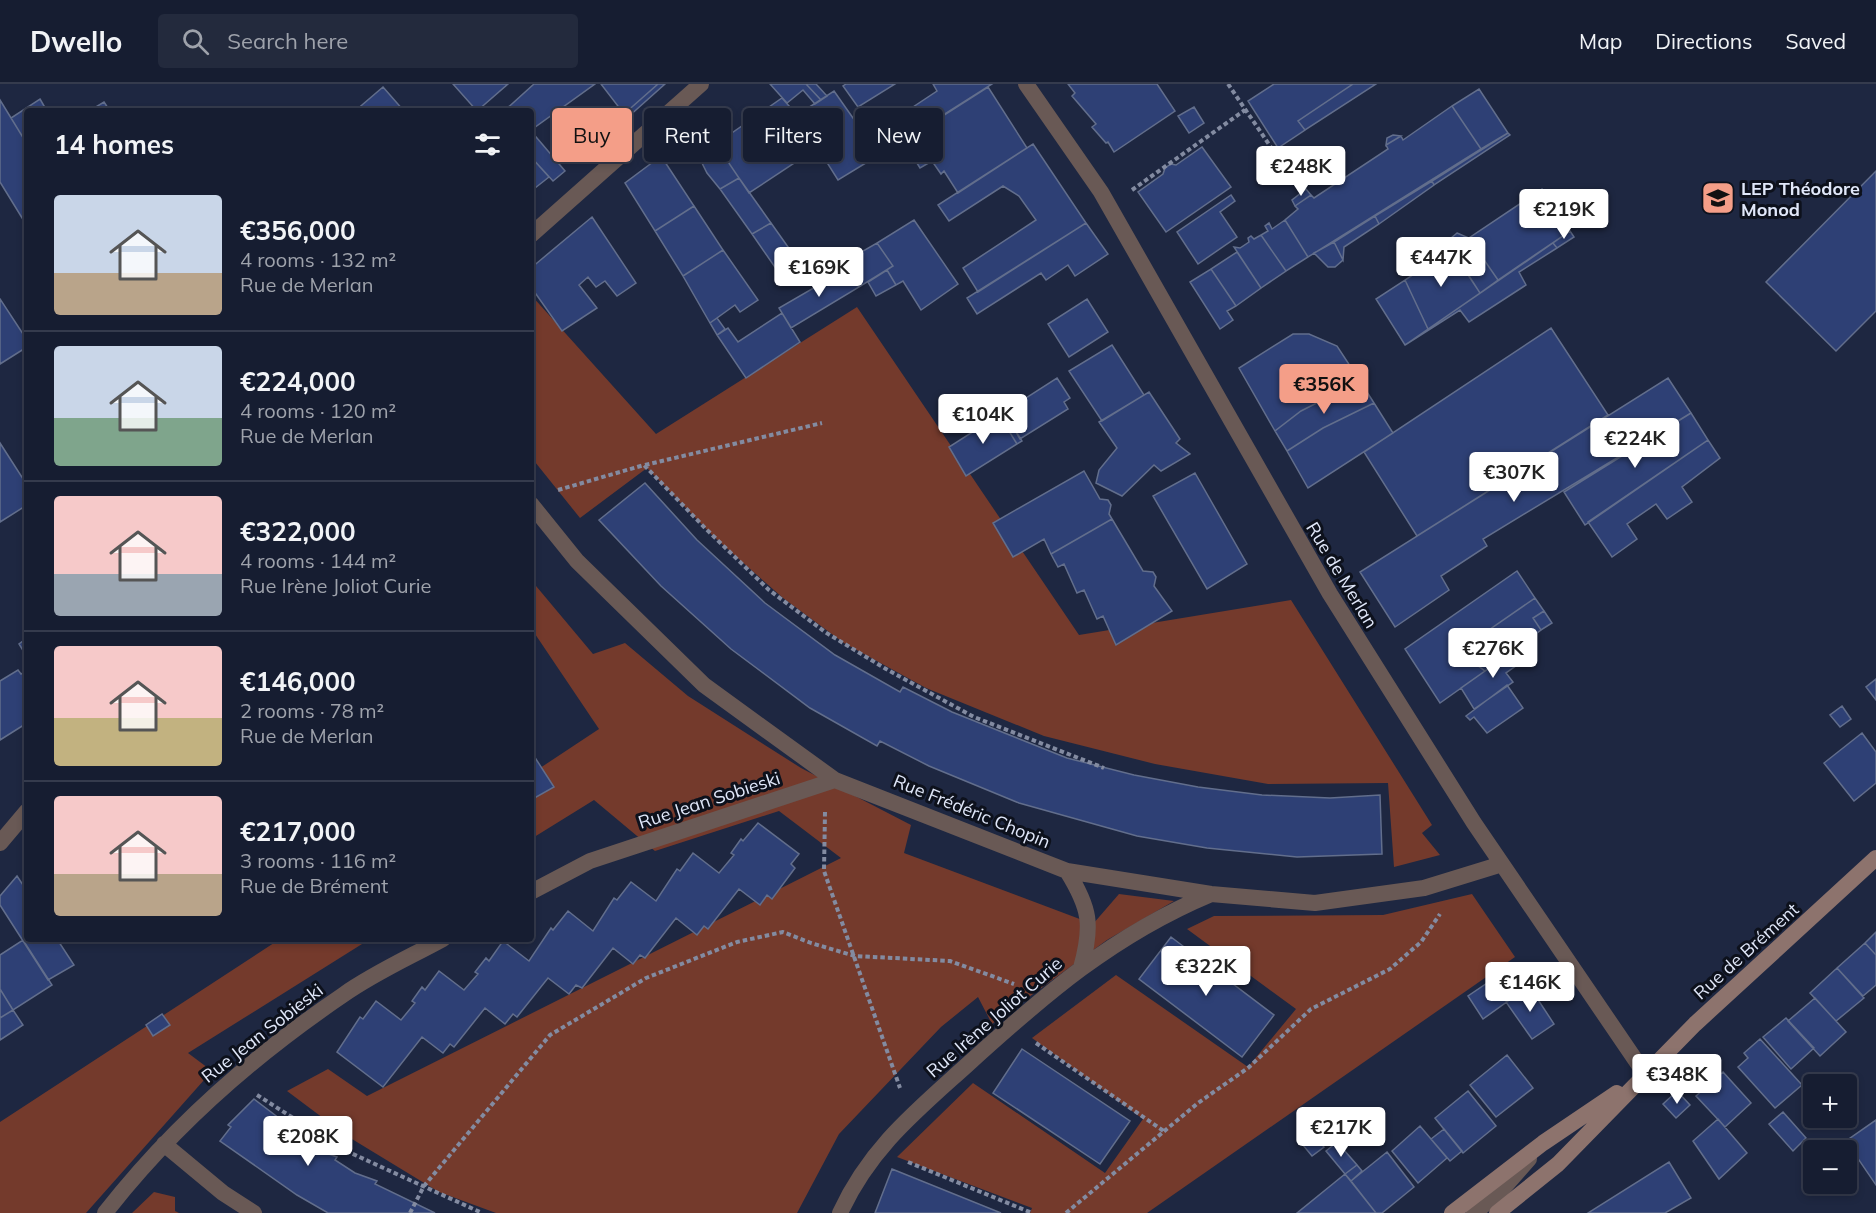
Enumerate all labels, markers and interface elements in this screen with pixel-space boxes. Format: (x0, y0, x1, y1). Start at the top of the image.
search box (158, 14, 578, 68)
text: Dwello (30, 24, 122, 59)
icon: search (179, 25, 212, 58)
text: Search here (227, 27, 348, 55)
text: Map (1579, 28, 1622, 54)
text: Directions (1655, 28, 1752, 54)
text: Saved (1785, 28, 1846, 54)
chip: Buy (552, 108, 632, 162)
chip: Rent (644, 108, 731, 162)
chip: Filters (743, 108, 843, 162)
chip: New (855, 108, 943, 162)
text: 14 homes (54, 128, 174, 161)
icon: filters (471, 128, 504, 161)
pin: €248K (1259, 146, 1343, 197)
text: €248K (1270, 153, 1332, 178)
place label: LEP Théodore Monod (1741, 177, 1860, 221)
school or university icon: LEP Théodore Monod (1700, 180, 1736, 216)
pin: €219K (1522, 189, 1606, 240)
text: €219K (1533, 196, 1595, 221)
text: €356,000 (240, 214, 356, 247)
icon: home (102, 219, 174, 291)
pin: €447K (1399, 237, 1483, 288)
text: €447K (1410, 244, 1472, 269)
text: 4 rooms · 132 m² (240, 247, 396, 272)
pin: €169K (777, 247, 861, 298)
text: €169K (788, 254, 850, 279)
text: Rue de Merlan (240, 272, 373, 297)
pin: €356K (1282, 364, 1366, 415)
text: €224,000 (240, 365, 356, 398)
icon: home (102, 370, 174, 442)
text: €356K (1293, 371, 1355, 396)
pin: €104K (941, 394, 1025, 445)
text: 4 rooms · 120 m² (240, 398, 396, 423)
text: €104K (952, 401, 1014, 426)
pin: €224K (1593, 418, 1677, 469)
text: Rue de Merlan (240, 423, 373, 448)
text: €224K (1604, 425, 1666, 450)
pin: €307K (1472, 452, 1556, 503)
text: €307K (1483, 459, 1545, 484)
text: €322,000 (240, 515, 356, 548)
street label: Rue de Merlan (1301, 518, 1383, 632)
icon: home (102, 520, 174, 592)
text: 4 rooms · 144 m² (240, 548, 396, 573)
text: Rue Irène Joliot Curie (240, 573, 431, 598)
pin: €276K (1451, 628, 1535, 679)
text: €276K (1462, 635, 1524, 660)
text: €146,000 (240, 665, 356, 698)
icon: home (102, 670, 174, 742)
text: 2 rooms · 78 m² (240, 698, 384, 723)
text: Rue de Merlan (240, 723, 373, 748)
street label: Rue Jean Sobieski (635, 766, 783, 834)
street label: Rue Frédéric Chopin (890, 769, 1054, 853)
text: €217,000 (240, 815, 356, 848)
icon: home (102, 820, 174, 892)
text: 3 rooms · 116 m² (240, 848, 396, 873)
text: Rue de Brément (240, 873, 388, 898)
street label: Rue de Brément (1689, 898, 1803, 1004)
pin: €322K (1164, 946, 1248, 997)
street label: Rue Irène Joliot Curie (921, 952, 1067, 1082)
text: €322K (1175, 953, 1237, 978)
pin: €146K (1488, 962, 1572, 1013)
text: €146K (1499, 969, 1561, 994)
street label: Rue Jean Sobieski (197, 978, 327, 1088)
pin: €348K (1635, 1054, 1719, 1105)
text: €348K (1646, 1061, 1708, 1086)
map controls (1803, 1074, 1857, 1194)
button: + (1803, 1074, 1857, 1128)
pin: €217K (1299, 1107, 1383, 1158)
text: €217K (1310, 1114, 1372, 1139)
pin: €208K (266, 1116, 350, 1167)
text: €208K (277, 1123, 339, 1148)
button: − (1803, 1140, 1857, 1194)

